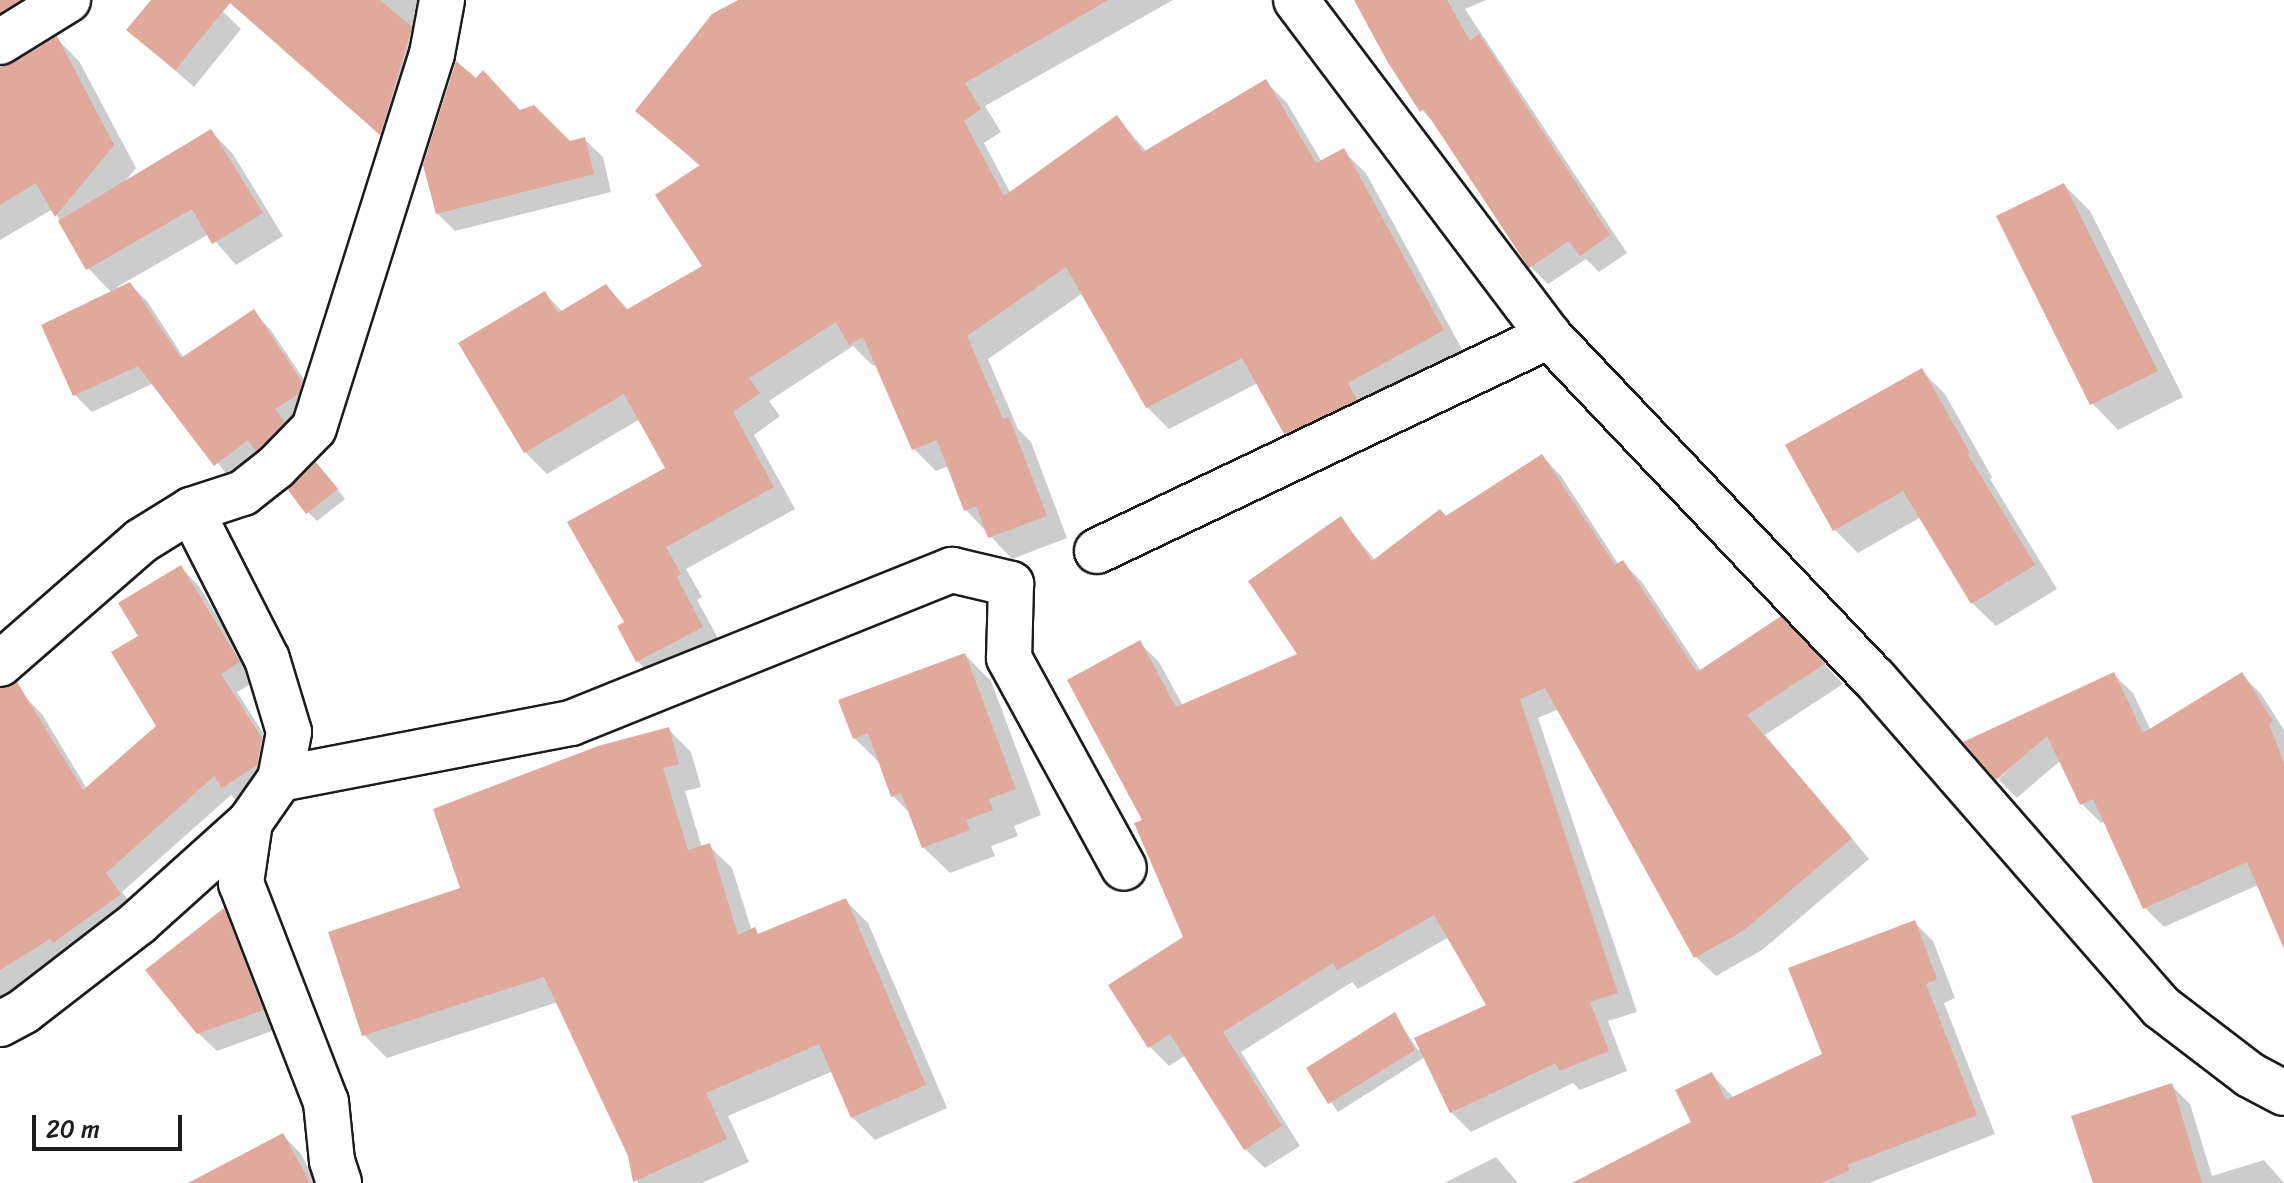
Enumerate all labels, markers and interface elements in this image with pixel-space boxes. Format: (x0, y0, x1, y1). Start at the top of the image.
scale bar (36, 1099, 186, 1149)
text: 20 m (46, 1108, 100, 1150)

